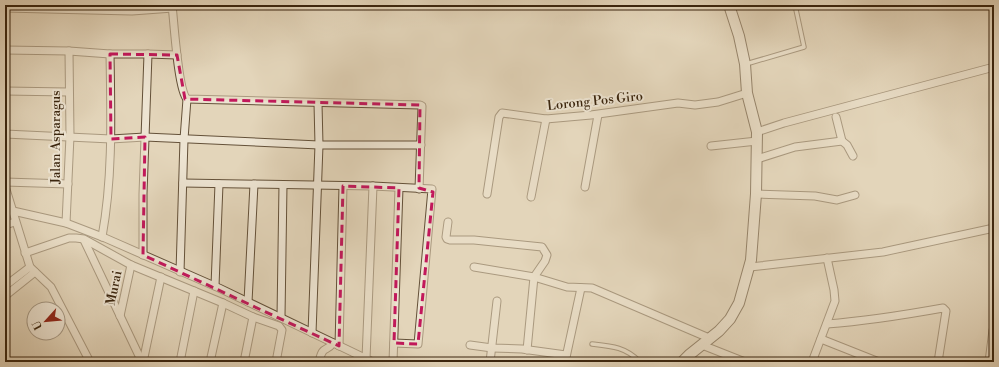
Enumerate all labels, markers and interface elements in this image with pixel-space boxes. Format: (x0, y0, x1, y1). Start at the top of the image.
street label: Lorong Pos Giro (546, 88, 644, 114)
street label: Jalan Asparagus (48, 90, 64, 185)
street label: Murai (103, 269, 125, 307)
north arrow (26, 301, 66, 341)
text: U (30, 318, 46, 332)

